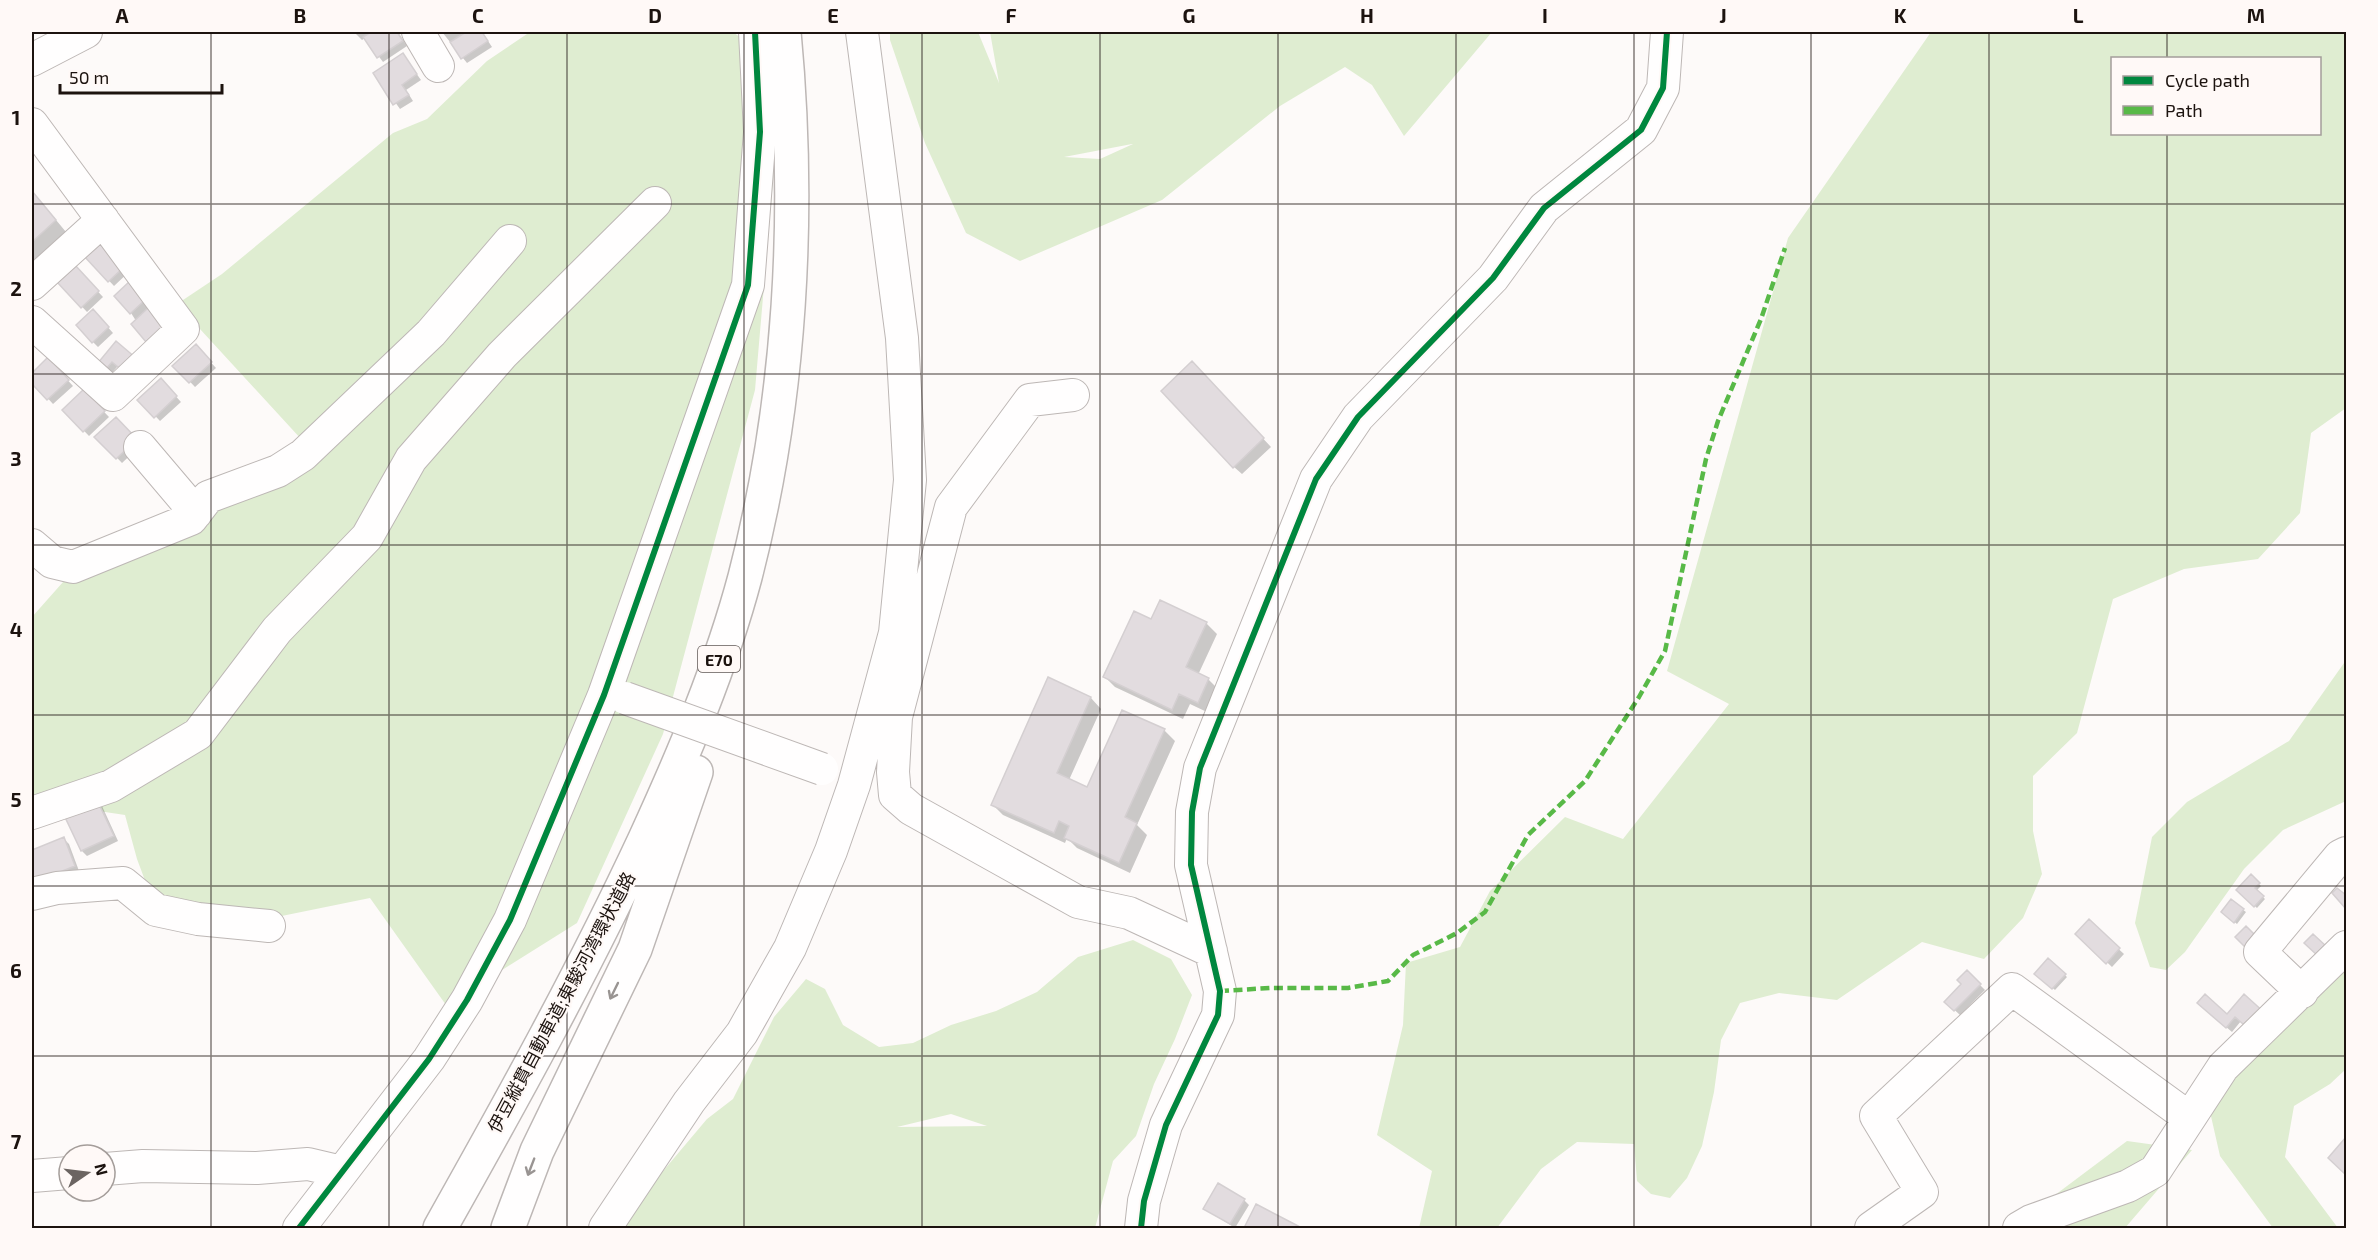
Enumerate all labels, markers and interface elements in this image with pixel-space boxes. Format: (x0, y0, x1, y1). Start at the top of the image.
text: A (115, 3, 129, 27)
text: B (294, 3, 306, 27)
text: C (472, 3, 484, 27)
text: D (648, 3, 662, 27)
text: E (827, 3, 839, 27)
text: F (1005, 3, 1017, 27)
text: G (1183, 3, 1195, 27)
text: H (1360, 3, 1374, 27)
text: I (1542, 3, 1548, 27)
text: J (1719, 3, 1727, 27)
text: K (1894, 3, 1907, 27)
text: L (2073, 3, 2084, 27)
text: M (2247, 3, 2265, 27)
scale bar (60, 57, 222, 95)
legend (2111, 57, 2321, 135)
text: 50 m (69, 66, 109, 88)
text: Cycle path (2165, 69, 2250, 91)
text: Path (2165, 99, 2203, 121)
text: 1 (12, 105, 20, 129)
text: 2 (10, 276, 22, 300)
text: 3 (10, 446, 22, 470)
text: 4 (10, 617, 23, 641)
road number: E70 (698, 646, 740, 672)
text: 5 (10, 787, 22, 811)
street label: 伊豆縦貫自動車道;東駿河湾環状道路 (483, 868, 639, 1136)
text: 6 (10, 958, 22, 982)
one-way arrow (608, 981, 620, 999)
text: 7 (11, 1129, 22, 1153)
north arrow (57, 1143, 117, 1203)
one-way arrow (525, 1157, 536, 1176)
text: N (91, 1161, 113, 1177)

